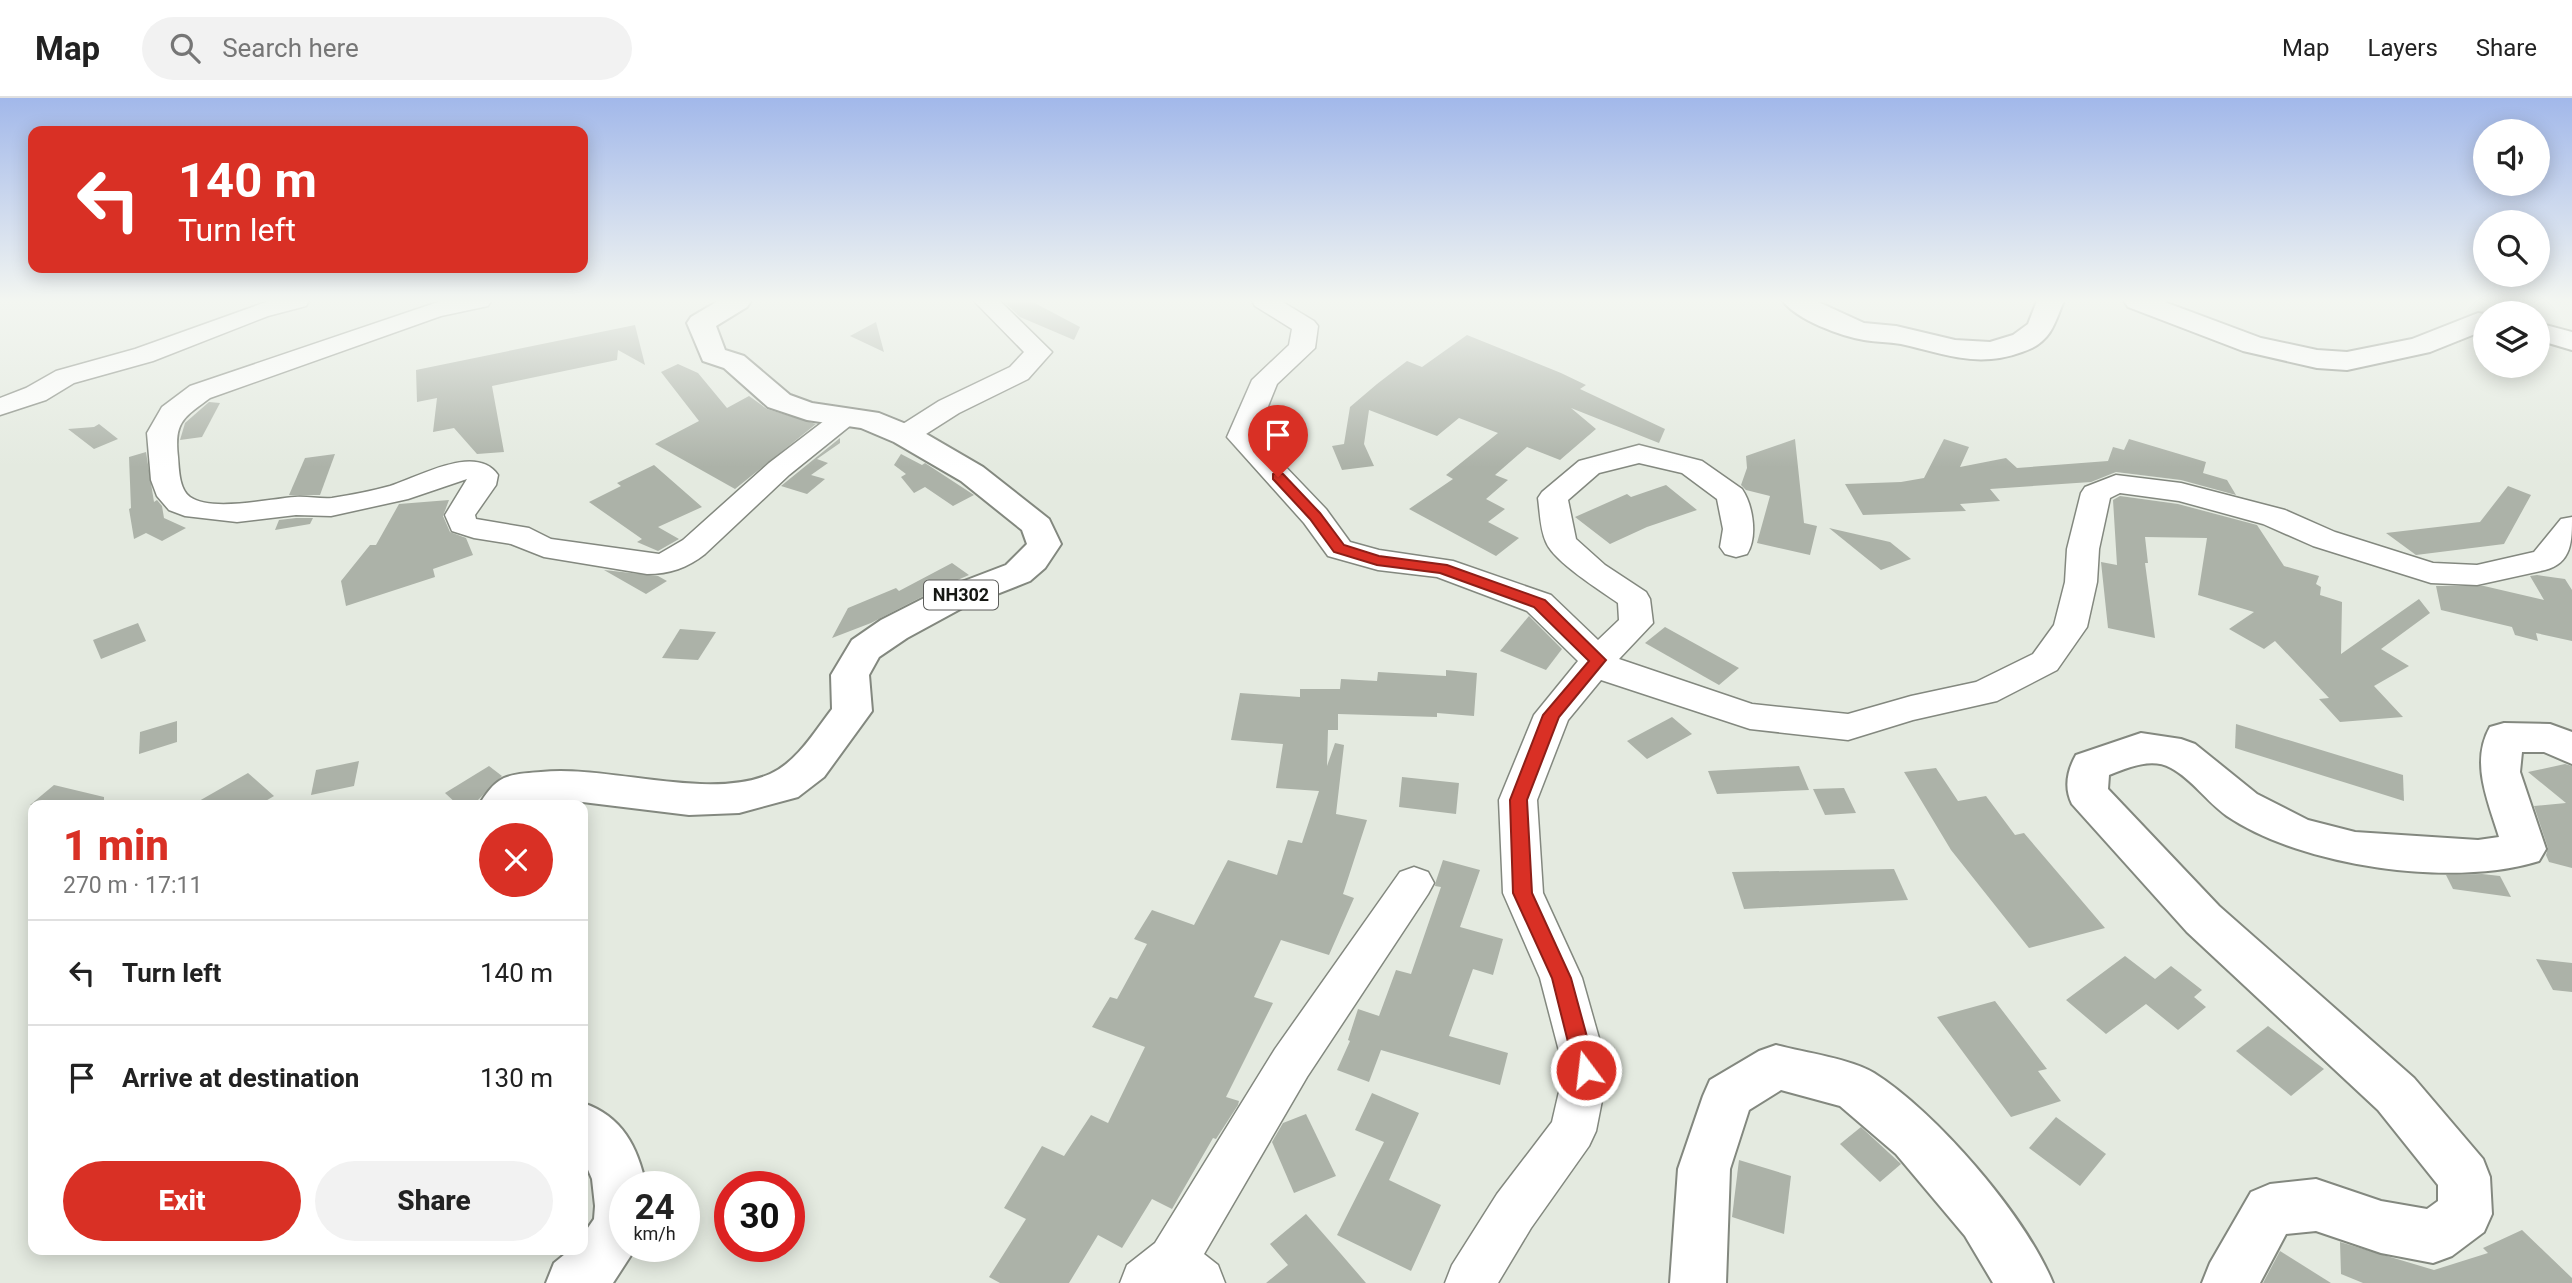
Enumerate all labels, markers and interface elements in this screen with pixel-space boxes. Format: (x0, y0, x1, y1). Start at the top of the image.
search box (142, 17, 632, 80)
text: Map (35, 29, 100, 68)
icon: search (166, 29, 204, 67)
text: Search here (222, 33, 359, 63)
text: Map (2282, 34, 2330, 62)
text: Layers (2368, 34, 2438, 62)
text: Share (2476, 34, 2537, 62)
map controls (2473, 119, 2550, 378)
button: sound (2473, 119, 2550, 196)
text: 140 m (178, 152, 317, 209)
icon: left (63, 154, 154, 245)
button: search (2473, 210, 2550, 287)
text: Turn left (178, 211, 296, 249)
button: layers (2473, 301, 2550, 378)
pin (1248, 405, 1308, 477)
icon: arrive (1259, 416, 1297, 454)
road number: NH302 (924, 580, 998, 610)
text: 1 min (63, 821, 169, 870)
button: close (479, 823, 553, 897)
text: 270 m · 17:11 (63, 872, 202, 899)
icon: left (63, 954, 101, 992)
text: Turn left (122, 958, 221, 988)
text: 140 m (480, 958, 553, 988)
position arrow (1549, 1033, 1623, 1107)
icon: arrive (63, 1059, 101, 1097)
text: Arrive at destination (122, 1063, 359, 1093)
text: 130 m (480, 1063, 553, 1093)
button: Exit (63, 1161, 301, 1241)
button: Share (315, 1161, 553, 1241)
speed limit sign: 30 (714, 1171, 805, 1262)
text: 24 (634, 1187, 675, 1228)
text: km/h (633, 1223, 676, 1244)

